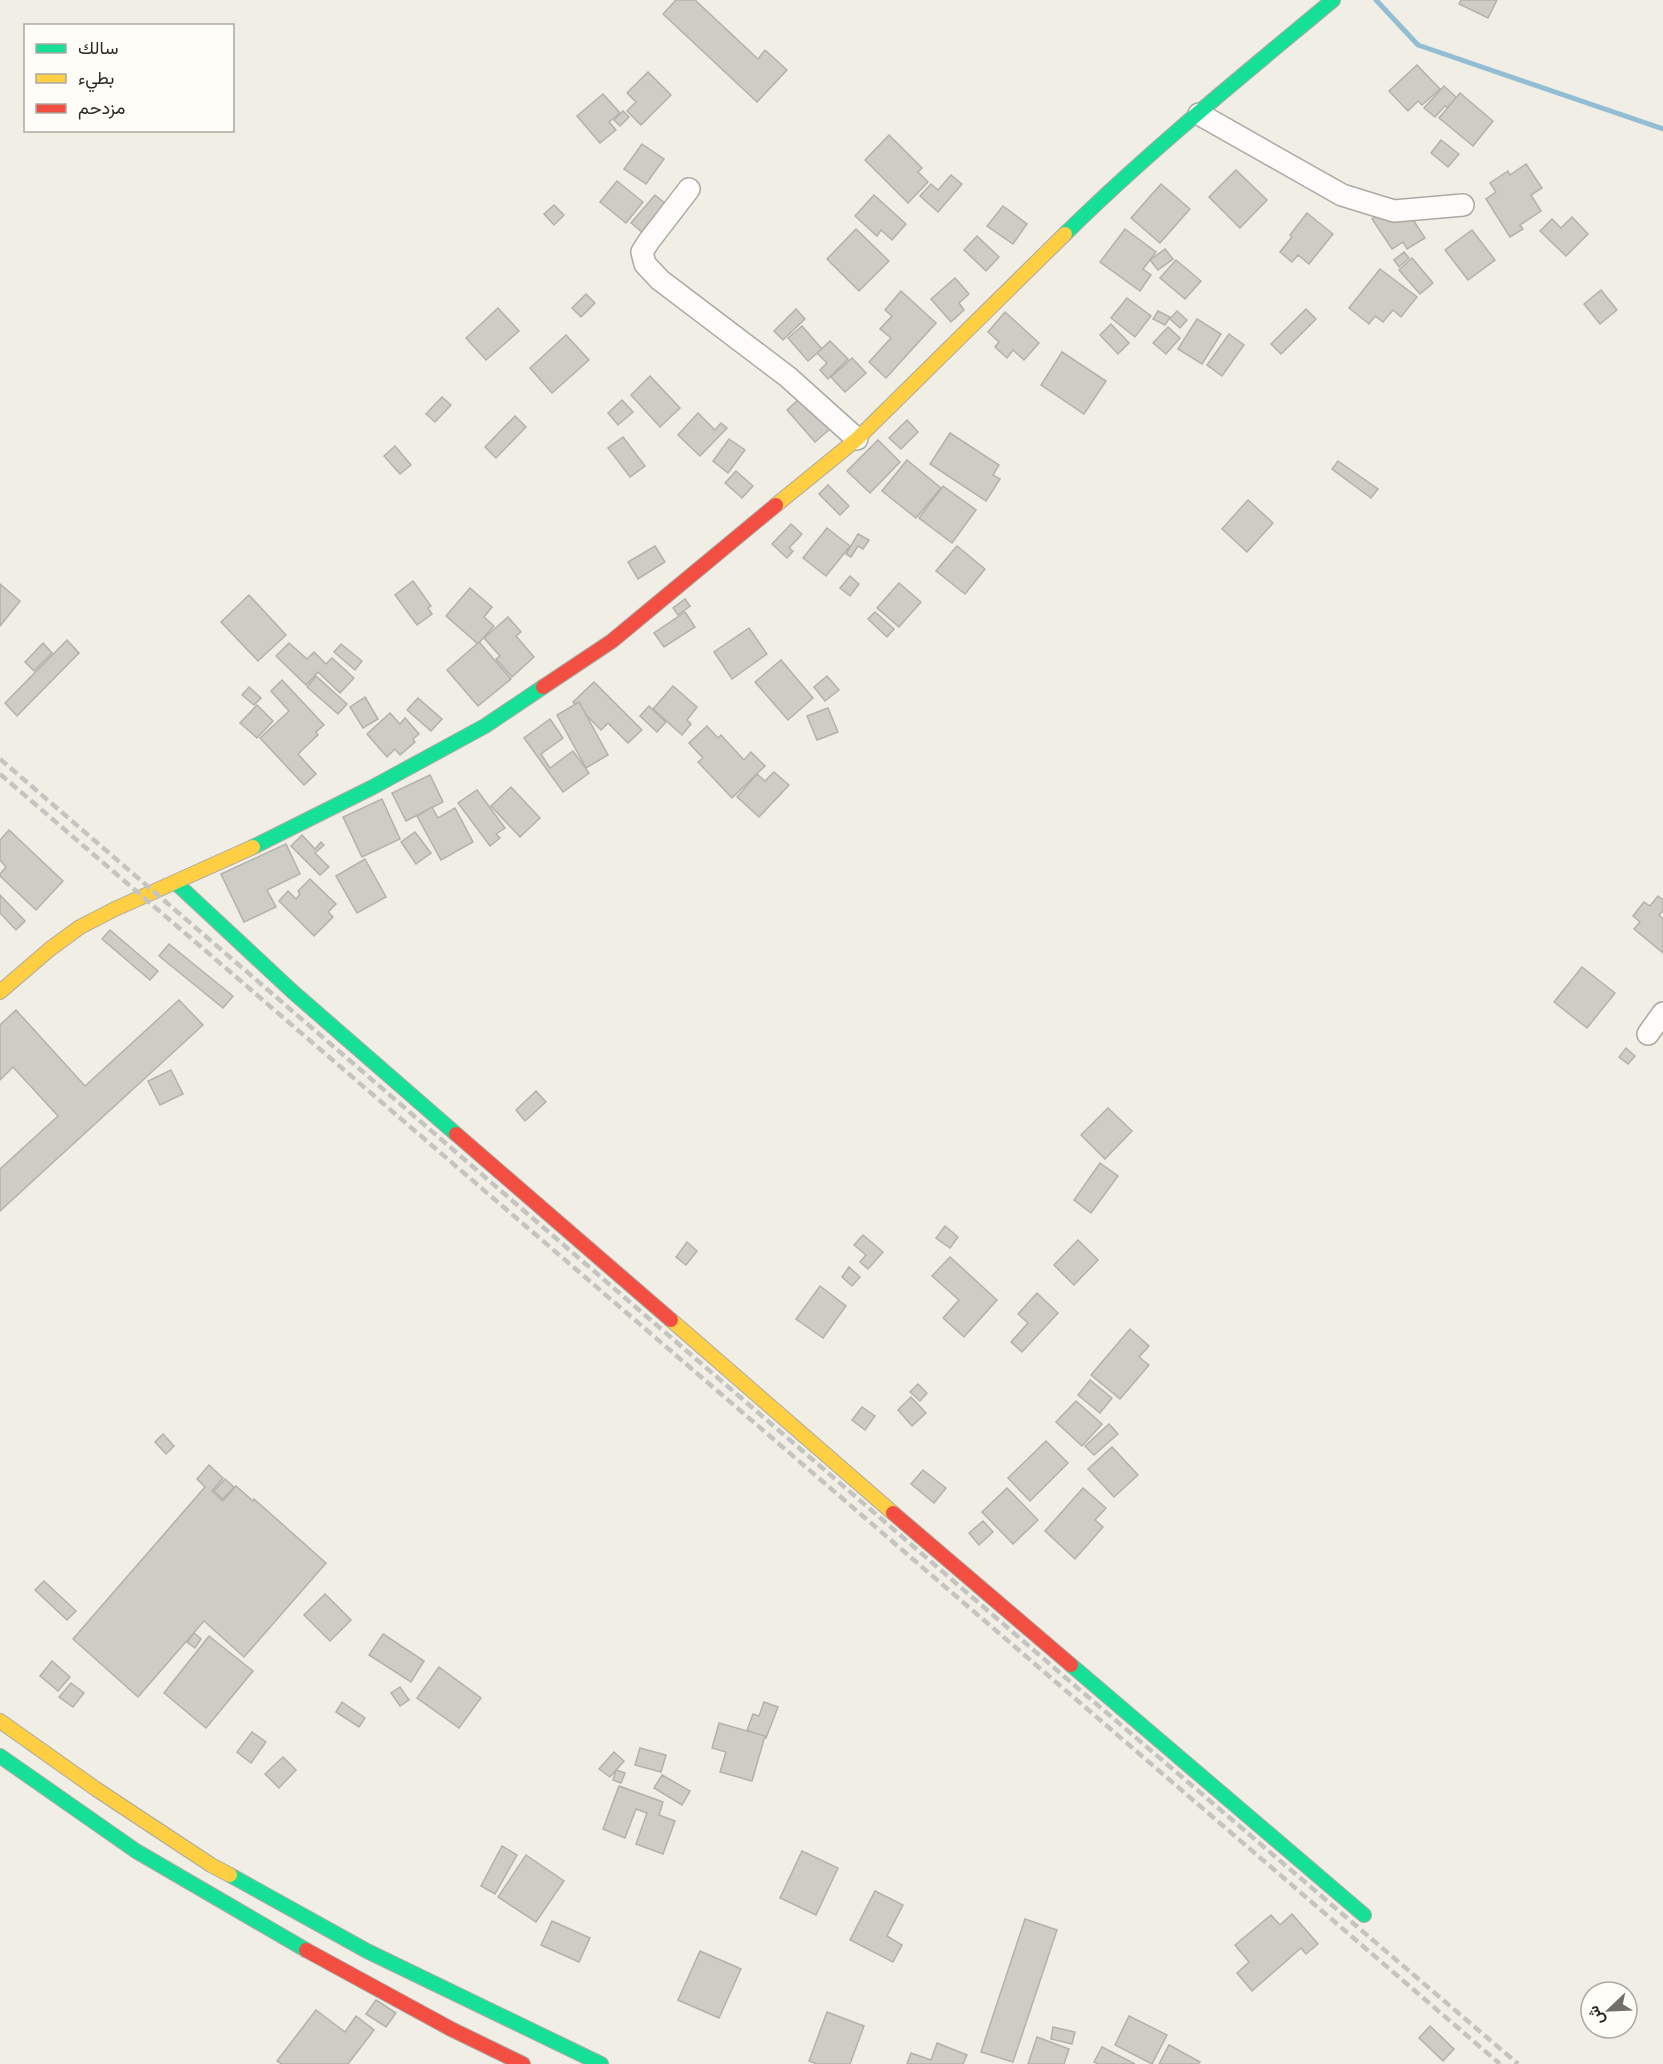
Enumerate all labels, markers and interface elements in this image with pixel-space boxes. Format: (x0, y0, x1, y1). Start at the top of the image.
legend (24, 24, 234, 132)
text: سالك (78, 38, 118, 58)
text: بطيء (78, 68, 114, 93)
text: مزدحم (78, 98, 125, 120)
north arrow (1579, 1980, 1639, 2040)
text: ش (1584, 2003, 1608, 2028)

